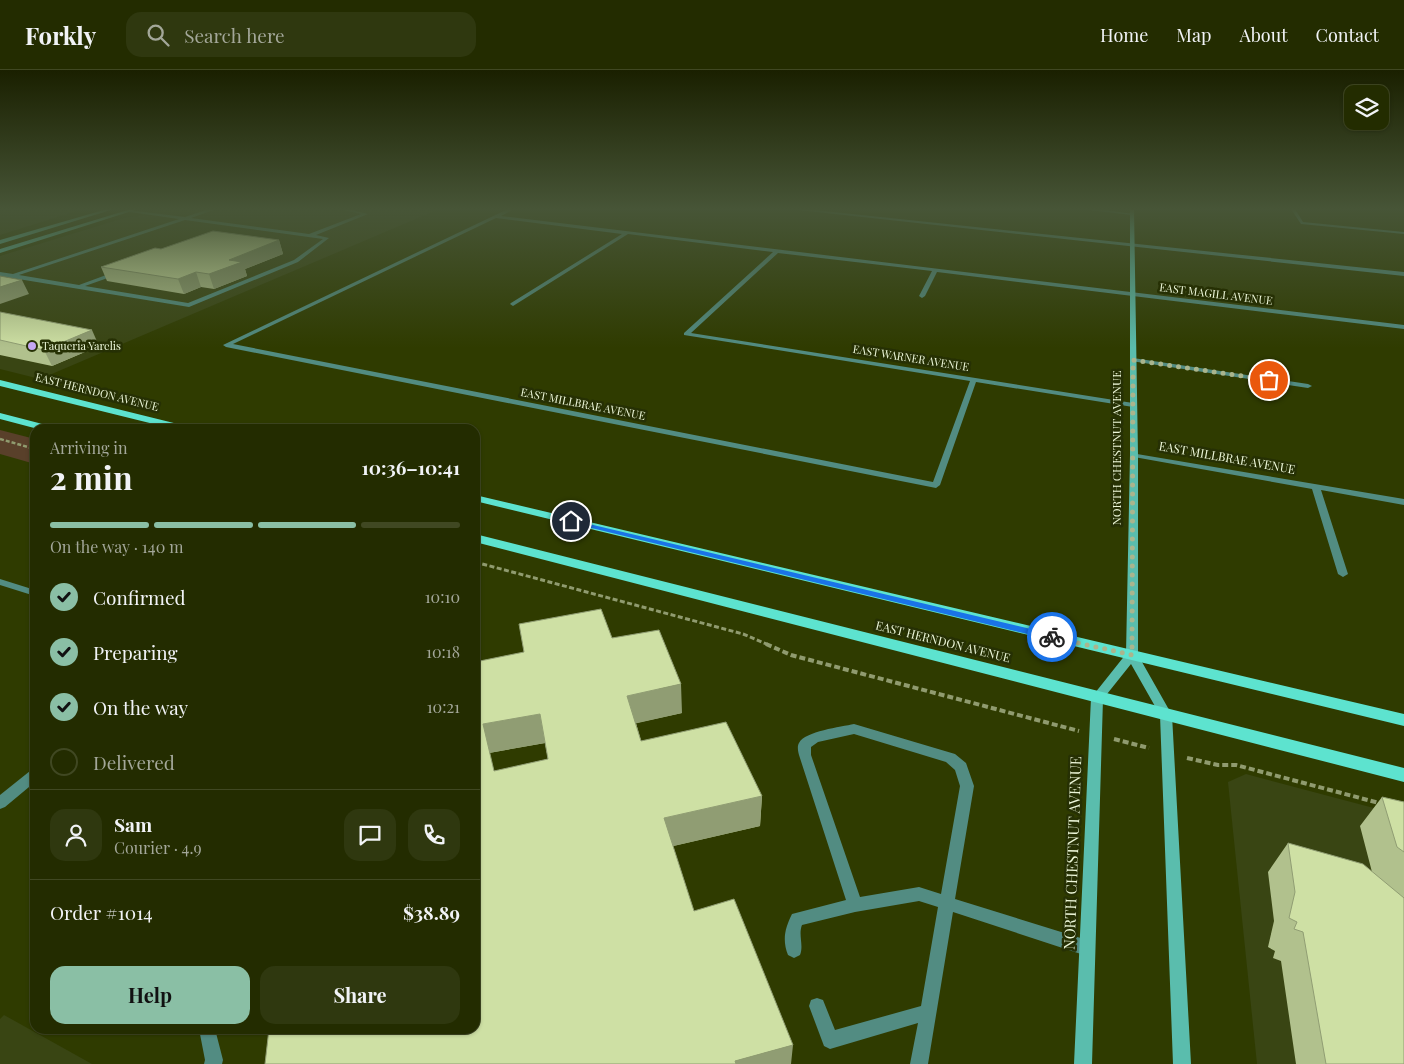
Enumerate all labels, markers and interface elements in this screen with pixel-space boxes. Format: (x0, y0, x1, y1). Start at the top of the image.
search box (126, 12, 476, 57)
text: Forkly (25, 19, 96, 51)
icon: search (144, 21, 172, 49)
text: Search here (184, 22, 285, 48)
text: Home (1100, 23, 1148, 47)
text: Map (1176, 23, 1211, 47)
text: About (1239, 23, 1288, 47)
text: Contact (1316, 23, 1379, 47)
map controls (1344, 85, 1389, 130)
button: layers (1344, 85, 1389, 130)
street label: EAST MAGILL AVENUE (1159, 279, 1274, 308)
place label: Taqueria Yarelis (42, 338, 121, 353)
marker: Taqueria Yarelis (26, 340, 38, 352)
street label: EAST WARNER AVENUE (852, 341, 971, 374)
pin (1248, 359, 1290, 401)
icon: bag (1255, 366, 1283, 394)
street label: EAST HERNDON AVENUE (34, 369, 161, 414)
street label: NORTH CHESTNUT AVENUE (1108, 370, 1124, 526)
street label: EAST MILLBRAE AVENUE (519, 384, 647, 423)
text: Arriving in (50, 437, 128, 458)
street label: EAST MILLBRAE AVENUE (1158, 437, 1297, 477)
text: 10:36–10:41 (361, 454, 460, 480)
text: 2 min (50, 455, 133, 498)
pin (550, 500, 592, 542)
icon: home (557, 507, 585, 535)
text: On the way · 140 m (50, 536, 183, 557)
icon: check (50, 583, 78, 611)
text: Confirmed (93, 584, 186, 610)
text: 10:10 (425, 586, 460, 607)
courier (1027, 612, 1077, 662)
street label: EAST HERNDON AVENUE (874, 617, 1012, 666)
icon: bike (1038, 623, 1066, 651)
icon: check (50, 638, 78, 666)
text: Preparing (93, 639, 178, 665)
text: 10:18 (426, 641, 460, 662)
icon: check (50, 693, 78, 721)
text: On the way (93, 694, 188, 720)
text: 10:21 (427, 696, 460, 717)
text: Delivered (93, 749, 175, 775)
street label: NORTH CHESTNUT AVENUE (1059, 756, 1085, 950)
button: person (50, 809, 102, 861)
button: chat (344, 809, 396, 861)
button: phone (408, 809, 460, 861)
text: Sam (114, 811, 152, 837)
text: Courier · 4.9 (114, 837, 202, 858)
text: Order #1014 (50, 899, 153, 925)
text: $38.89 (403, 899, 460, 925)
button: Help (50, 966, 250, 1024)
button: Share (260, 966, 460, 1024)

